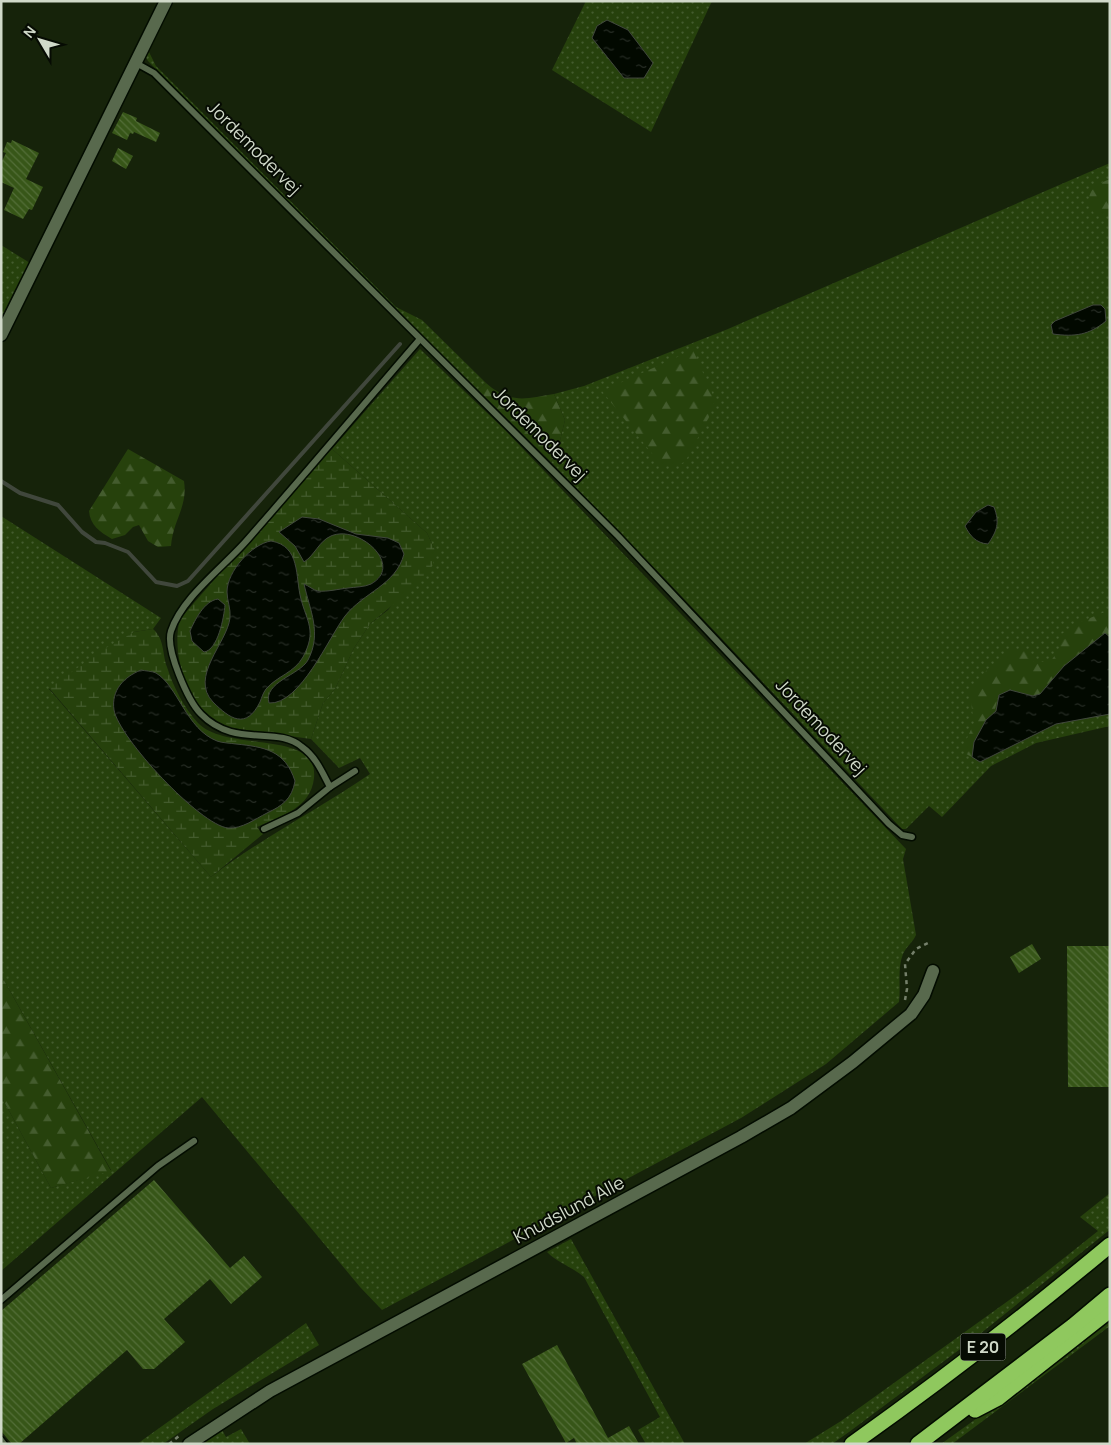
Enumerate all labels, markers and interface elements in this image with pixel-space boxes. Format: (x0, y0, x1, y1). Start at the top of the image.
north arrow (15, 15, 65, 65)
text: N (19, 22, 40, 42)
street label: Jordemodervej (203, 95, 307, 199)
street label: Jordemodervej (489, 381, 593, 485)
street label: Jordemodervej (771, 673, 873, 780)
street label: Knudslund Alle (509, 1170, 628, 1248)
road number: E 20 (960, 1334, 1006, 1360)

